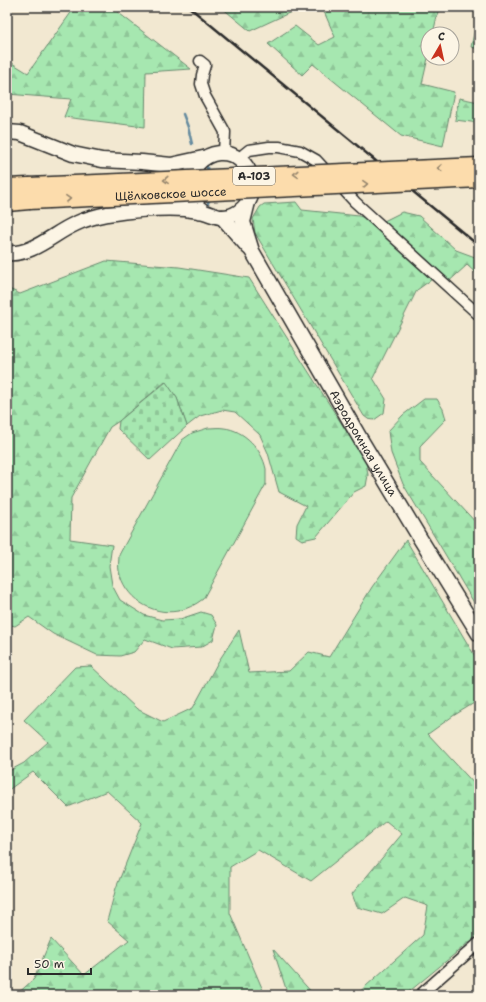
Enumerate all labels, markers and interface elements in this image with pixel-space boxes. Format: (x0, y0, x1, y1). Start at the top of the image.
north arrow (420, 26, 460, 66)
text: С (437, 29, 446, 45)
one-way arrow (437, 164, 443, 172)
road number: А-103 (233, 167, 275, 185)
one-way arrow (293, 170, 299, 179)
one-way arrow (163, 176, 169, 185)
one-way arrow (362, 180, 368, 189)
street label: Щёлковское шоссе (115, 183, 227, 205)
one-way arrow (65, 195, 71, 204)
street label: Аэродромная улица (326, 387, 401, 500)
scale bar (28, 950, 91, 976)
text: 50 m (34, 956, 64, 972)

